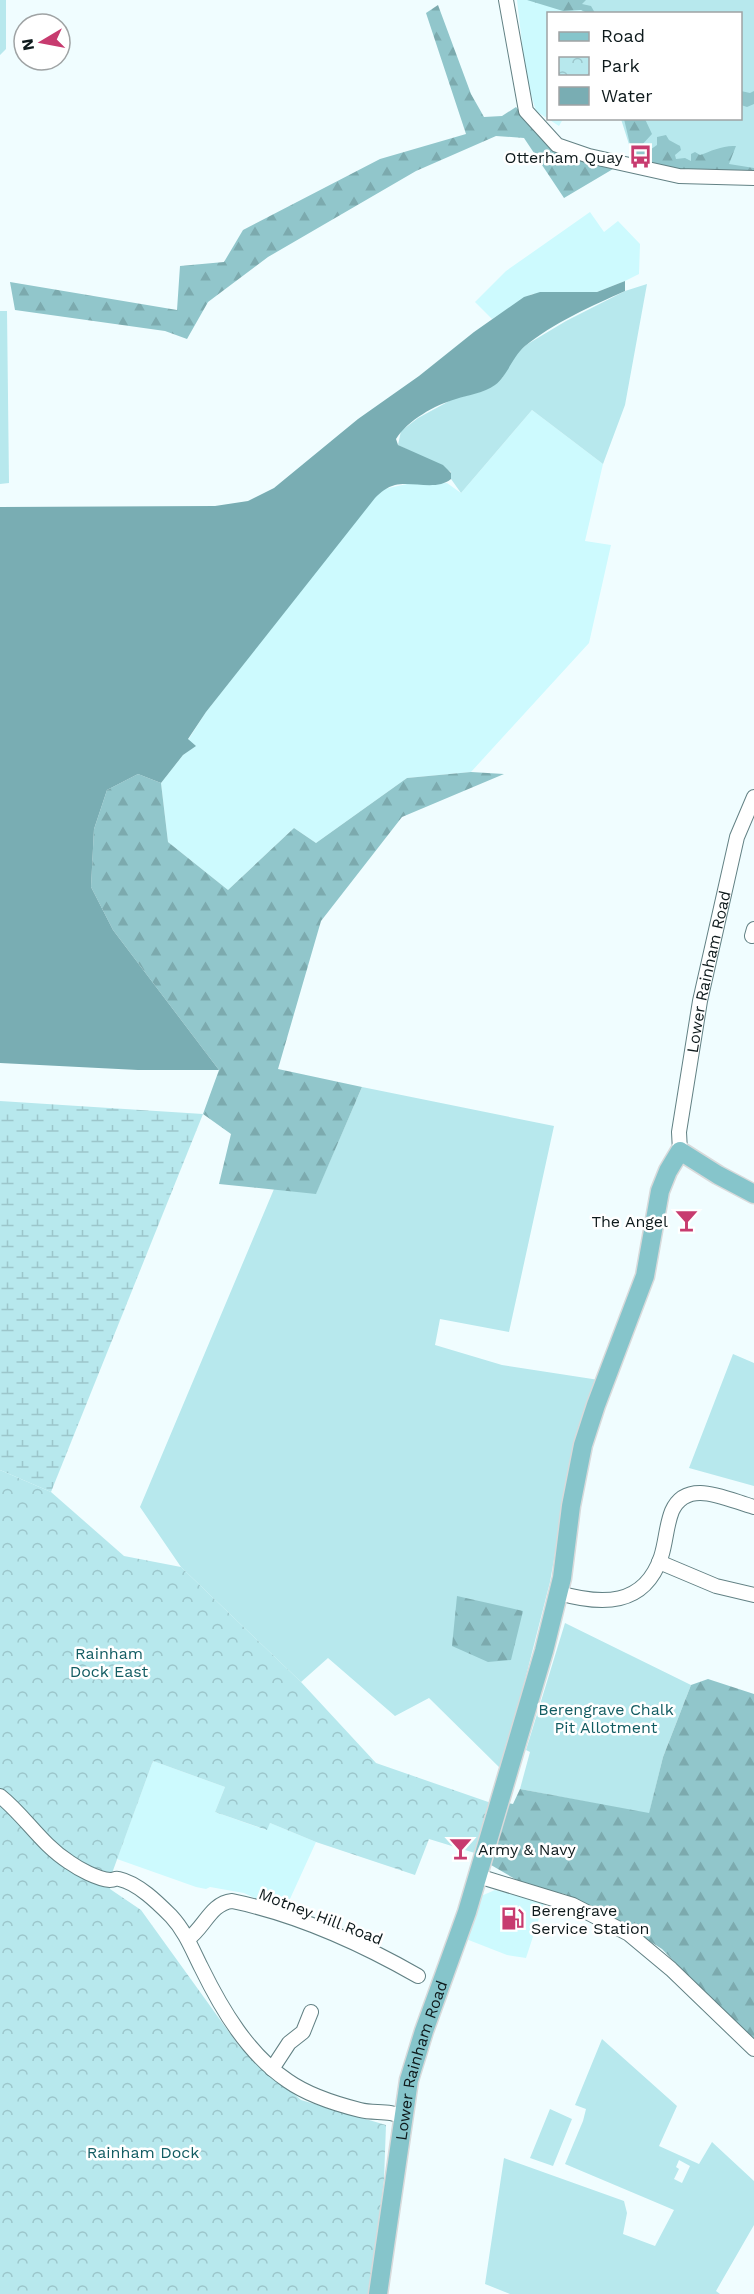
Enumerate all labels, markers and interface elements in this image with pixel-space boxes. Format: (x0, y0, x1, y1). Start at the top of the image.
north arrow (12, 12, 72, 72)
legend (547, 12, 742, 120)
text: Road (601, 25, 645, 46)
text: N (17, 37, 38, 52)
text: Park (601, 55, 640, 76)
text: Water (601, 85, 653, 106)
bus stop icon: Otterham Quay (628, 144, 654, 170)
place label: Otterham Quay (505, 148, 624, 167)
street label: Lower Rainham Road (683, 889, 735, 1054)
bar icon: The Angel (673, 1208, 699, 1234)
place label: The Angel (592, 1212, 668, 1231)
park label: Rainham Dock East (70, 1644, 149, 1681)
park label: Berengrave Chalk Pit Allotment (538, 1700, 674, 1737)
bar icon: Army & Navy (447, 1836, 473, 1862)
place label: Army & Navy (478, 1840, 577, 1859)
street label: Motney Hill Road (256, 1884, 386, 1949)
place label: Berengrave Service Station (531, 1901, 649, 1938)
fuel station icon: Berengrave Service Station (500, 1906, 526, 1932)
street label: Lower Rainham Road (391, 1978, 451, 2142)
park label: Rainham Dock (87, 2143, 199, 2162)

